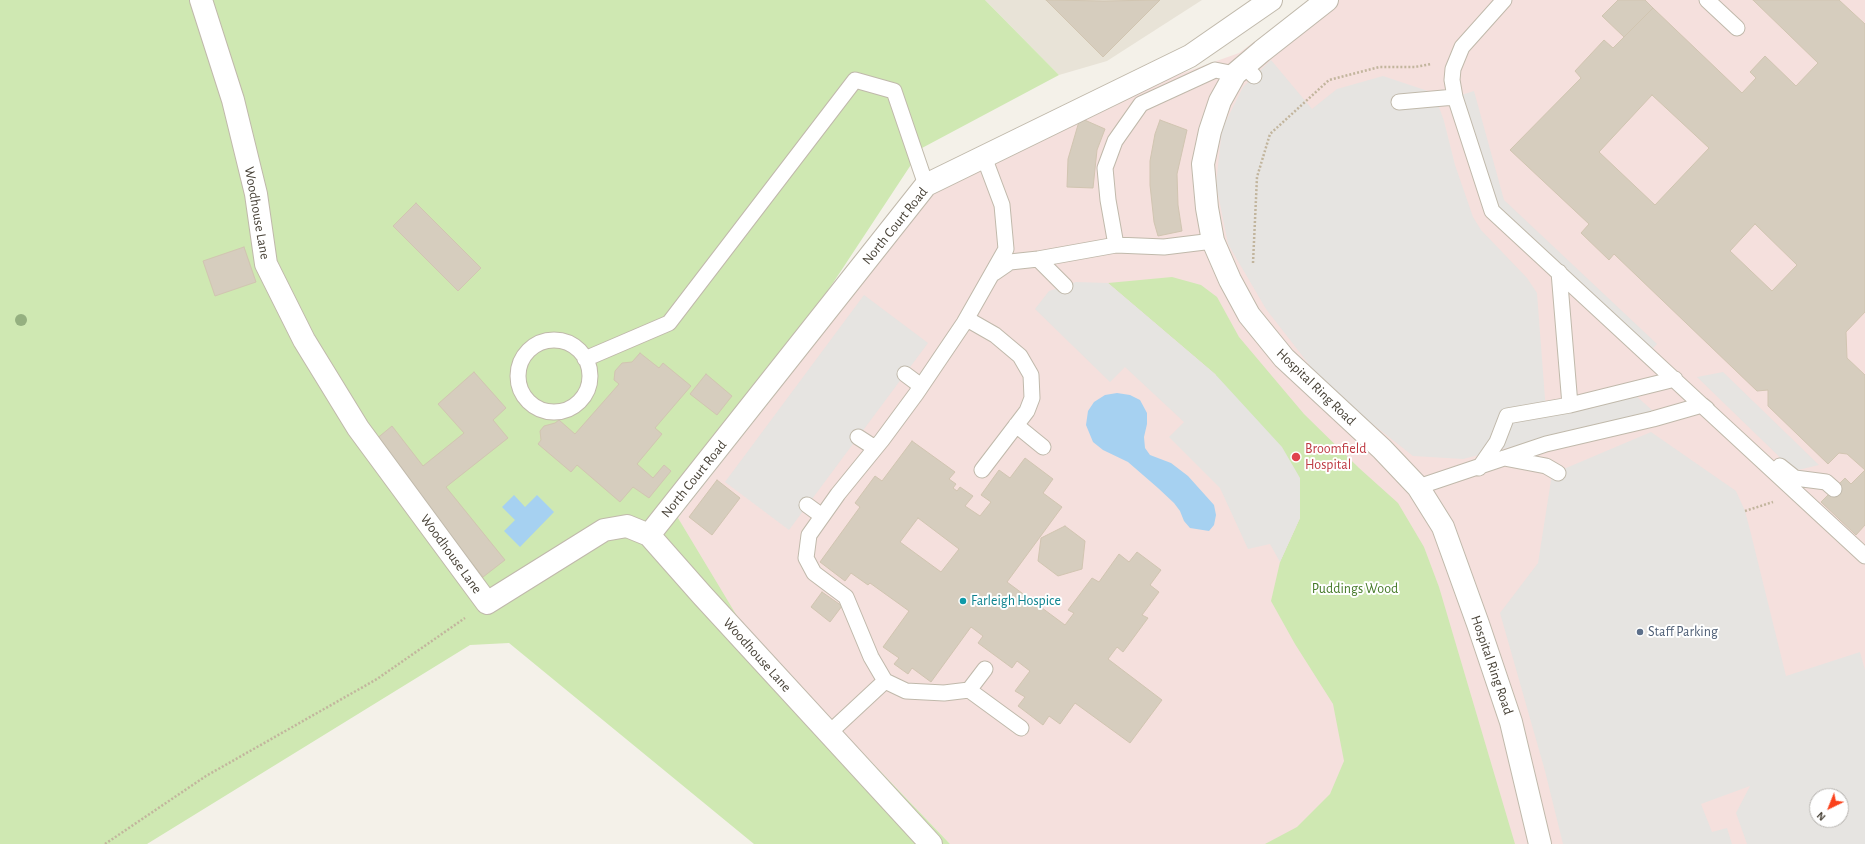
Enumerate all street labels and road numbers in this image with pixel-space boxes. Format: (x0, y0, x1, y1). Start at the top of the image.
street label: Woodhouse Lane (241, 165, 273, 261)
street label: North Court Road (859, 184, 931, 268)
street label: Hospital Ring Road (1273, 345, 1359, 429)
street label: North Court Road (658, 437, 730, 521)
street label: Woodhouse Lane (417, 511, 485, 597)
street label: Hospital Ring Road (1467, 613, 1517, 717)
street label: Woodhouse Lane (719, 614, 795, 696)

